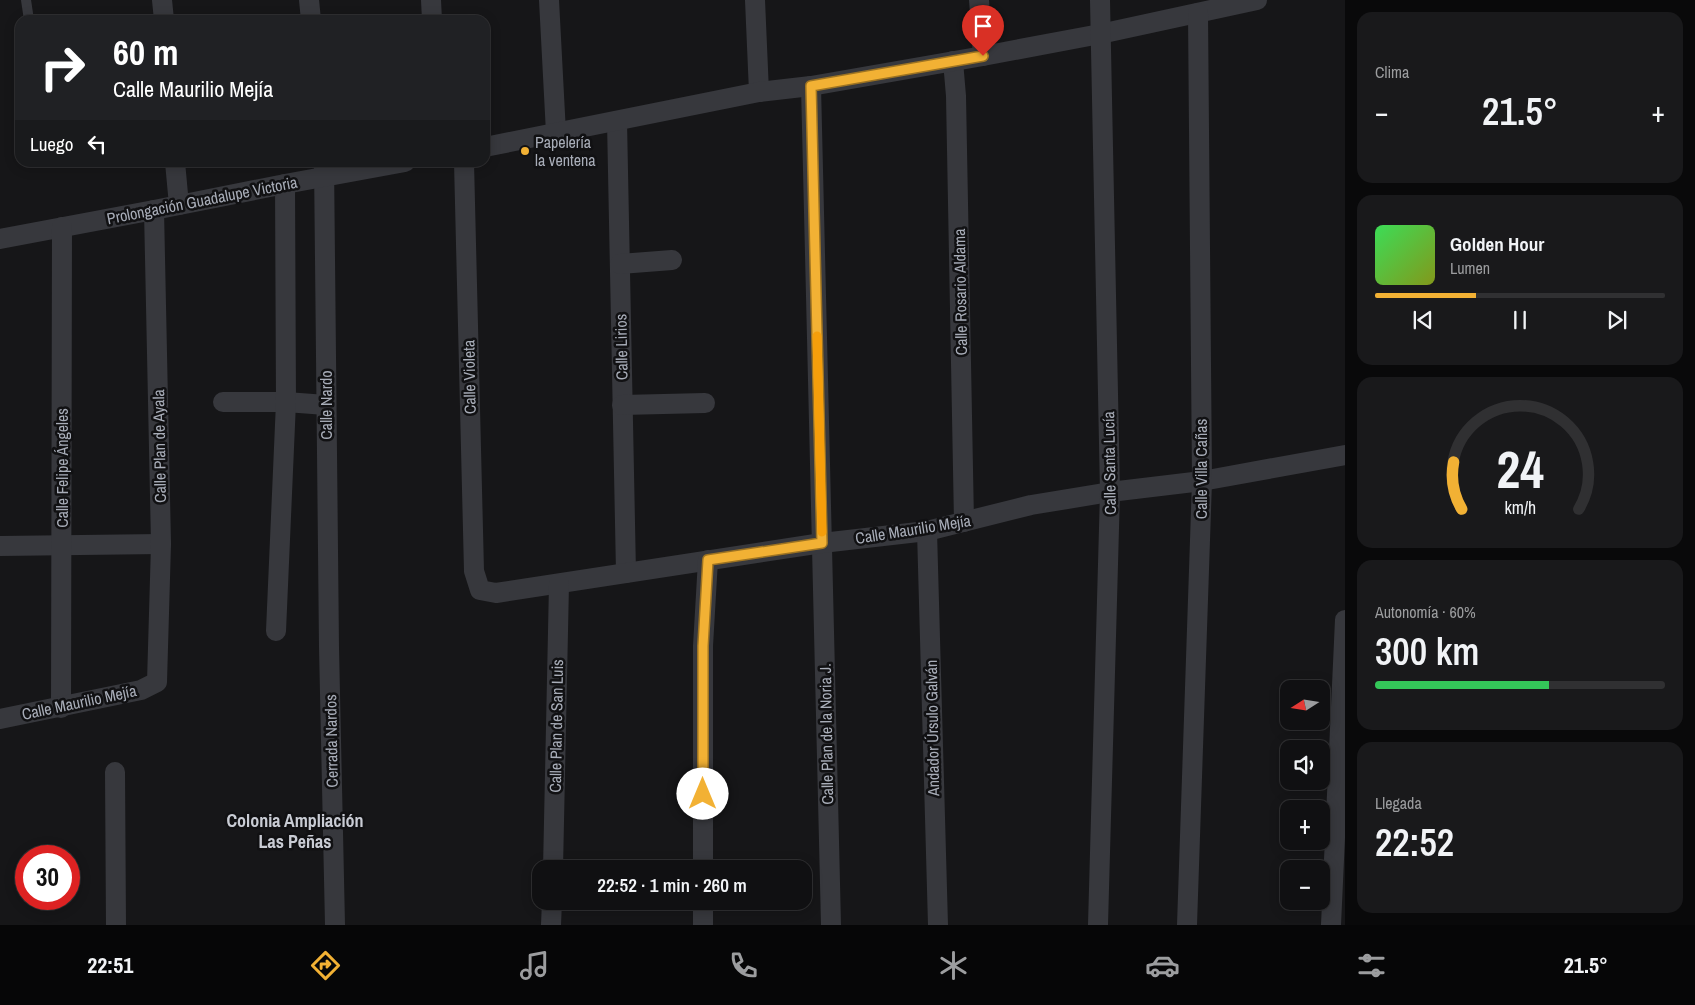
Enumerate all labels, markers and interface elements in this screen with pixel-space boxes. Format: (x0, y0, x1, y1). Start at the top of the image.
pin (962, 5, 1004, 56)
icon: arrive (969, 12, 997, 40)
text: 60 m (113, 29, 178, 76)
icon: right (30, 35, 95, 100)
text: Clima (1375, 61, 1409, 83)
text: Calle Maurilio Mejía (113, 74, 273, 104)
text: 21.5° (1482, 86, 1558, 137)
text: − (1375, 93, 1388, 131)
text: + (1652, 93, 1665, 131)
icon: left (83, 130, 111, 158)
text: Luego (30, 131, 73, 157)
place label: Papelería la ventena (535, 131, 596, 171)
marker: Papelería la ventena (519, 145, 531, 157)
street label: Prolongación Guadalupe Victoria (105, 171, 300, 229)
street label: Calle Rosario Aldama (948, 228, 972, 356)
text: Golden Hour (1450, 231, 1544, 257)
text: Lumen (1450, 257, 1490, 279)
icon: previous (1409, 306, 1437, 334)
icon: pause (1506, 306, 1534, 334)
icon: next (1603, 306, 1631, 334)
street label: Calle Lirios (609, 314, 633, 380)
street label: Calle Violeta (457, 339, 481, 414)
street label: Calle Nardo (315, 370, 337, 440)
street label: Calle Plan de Ayala (147, 388, 171, 503)
street label: Calle Felipe Ángeles (51, 408, 73, 528)
street label: Calle Santa Lucía (1097, 410, 1121, 515)
street label: Calle Villa Cañas (1190, 419, 1212, 519)
text: 24 (1496, 434, 1544, 504)
text: km/h (1504, 496, 1536, 520)
street label: Calle Maurilio Mejía (854, 509, 973, 549)
text: Autonomía · 60% (1375, 601, 1476, 623)
text: 300 km (1375, 626, 1479, 677)
street label: Calle Plan de San Luis (544, 659, 568, 793)
street label: Andador Úrsulo Galván (920, 660, 944, 797)
street label: Calle Plan de la Noria J. (814, 663, 838, 805)
street label: Calle Maurilio Mejía (20, 679, 139, 725)
north arrow (1280, 680, 1330, 730)
map controls (1280, 680, 1330, 910)
street label: Cerrada Nardos (319, 694, 343, 788)
button: sound (1280, 740, 1330, 790)
position arrow (676, 767, 728, 819)
text: Llegada (1375, 792, 1422, 814)
button: + (1280, 800, 1330, 850)
district label: Colonia Ampliación Las Peñas (226, 808, 364, 854)
text: 22:52 (1375, 817, 1454, 868)
speed limit sign: 30 (15, 845, 80, 910)
button: − (1280, 860, 1330, 910)
text: 22:52 · 1 min · 260 m (597, 872, 747, 898)
icon: directions (308, 948, 343, 983)
icon: music (517, 948, 552, 983)
icon: phone (726, 948, 761, 983)
icon: climate (936, 948, 971, 983)
icon: car (1145, 948, 1180, 983)
icon: filters (1354, 948, 1389, 983)
text: 22:51 (87, 950, 133, 980)
text: 21.5° (1564, 950, 1608, 980)

